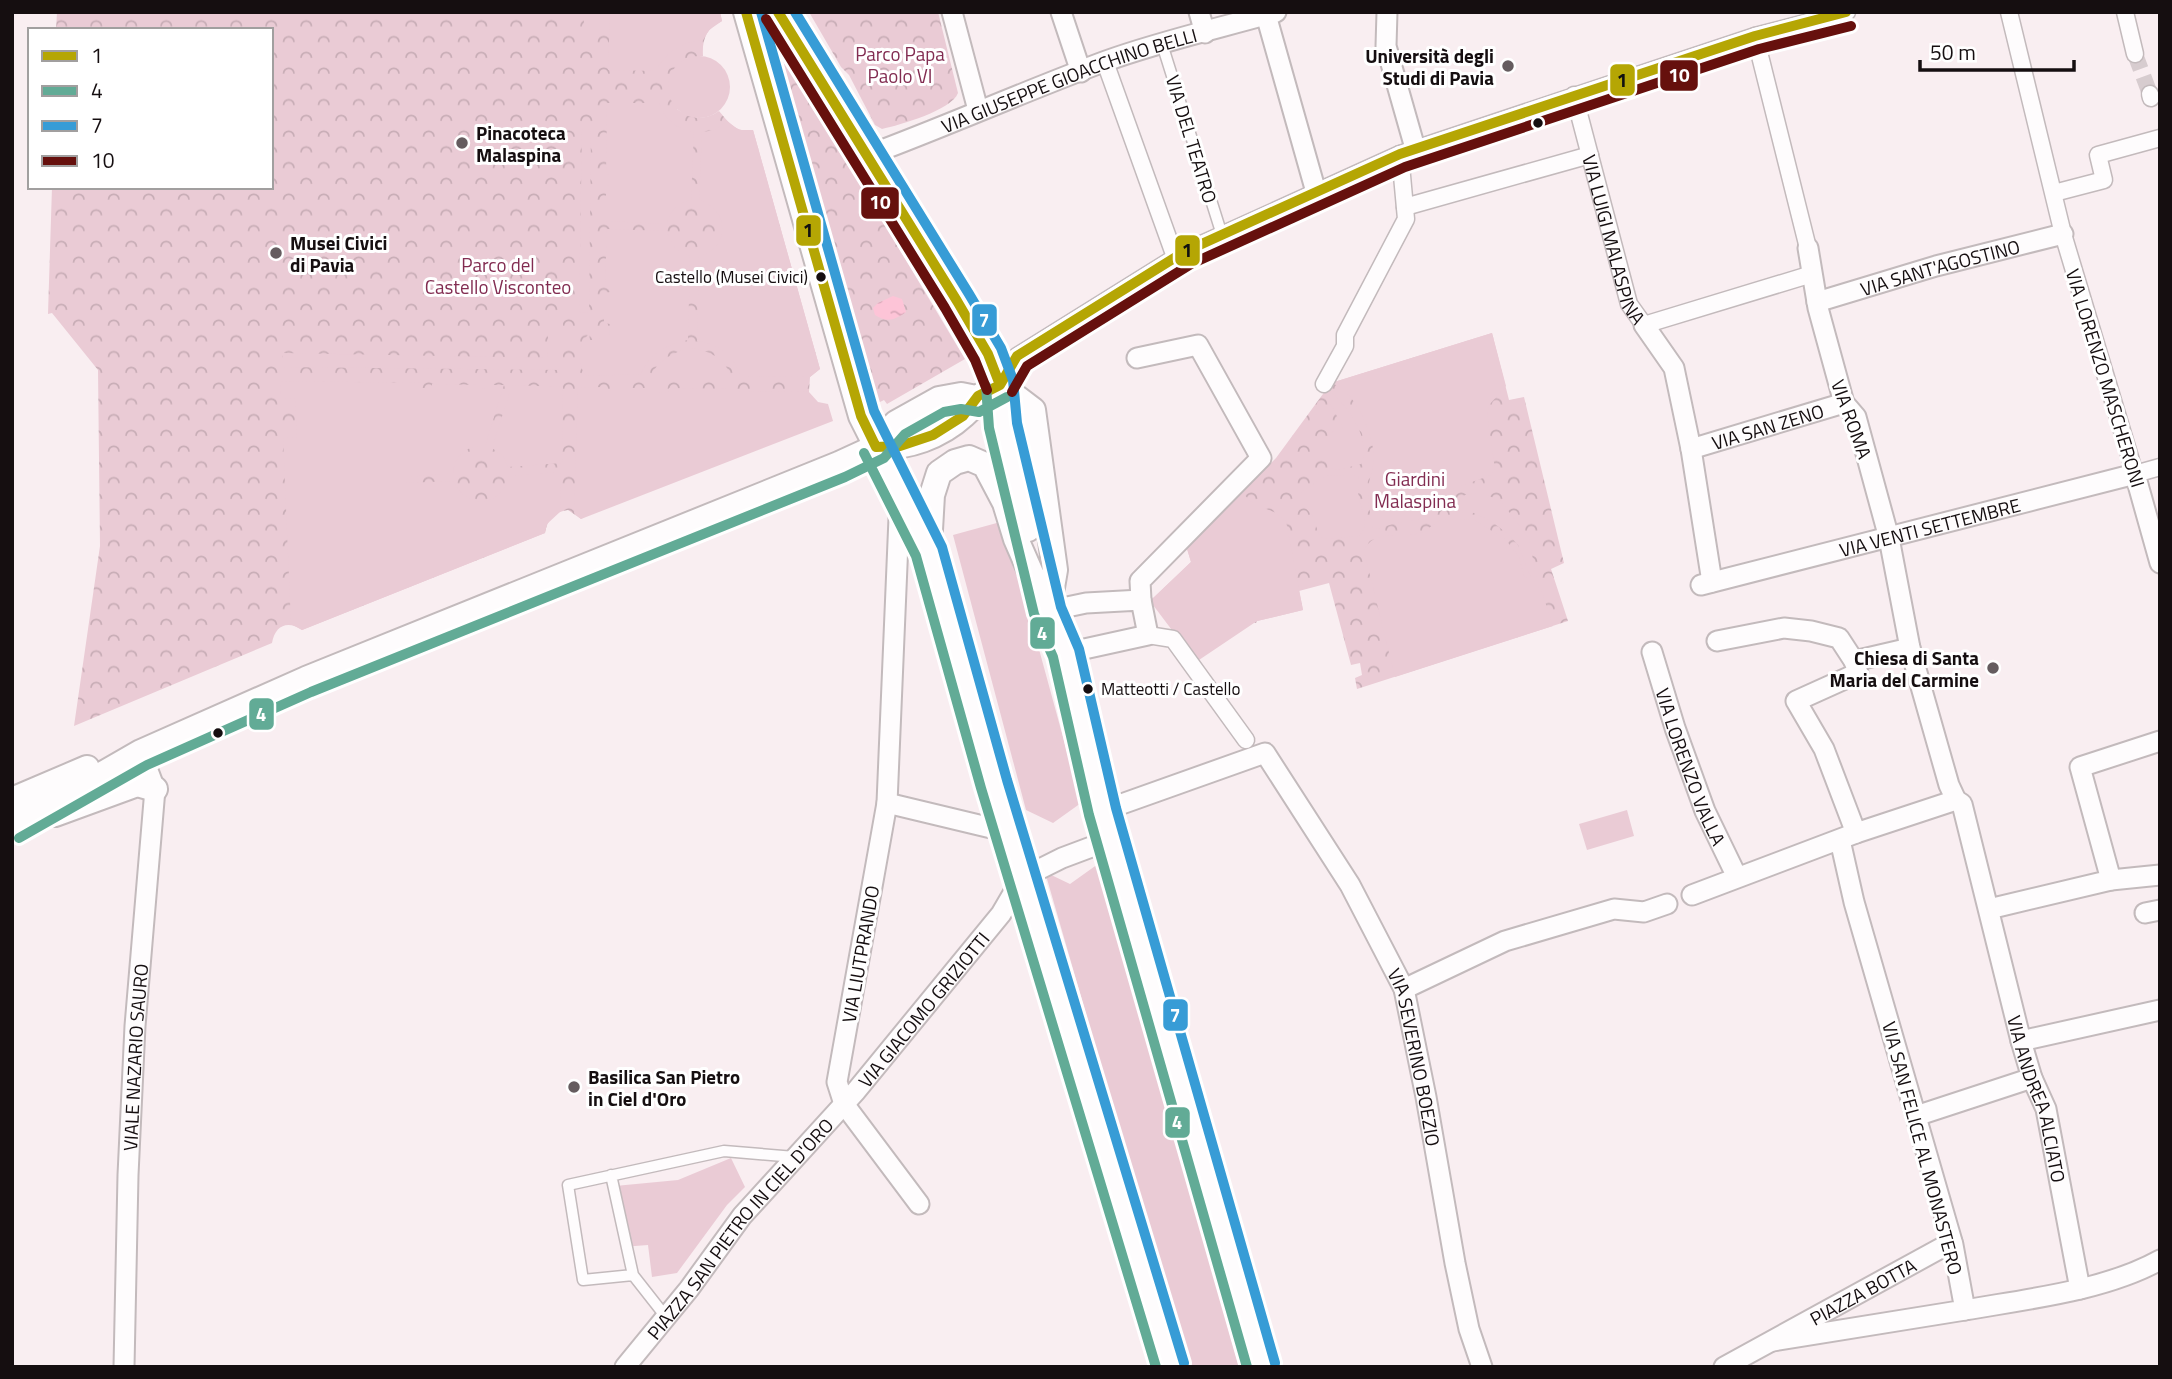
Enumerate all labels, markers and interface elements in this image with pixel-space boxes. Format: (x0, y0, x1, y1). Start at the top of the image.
street label: VIA GIUSEPPE GIOACCHINO BELLI (937, 20, 1200, 140)
legend (28, 28, 273, 189)
scale bar (1920, 28, 2074, 72)
text: 50 m (1930, 36, 1976, 68)
text: 1 (91, 39, 103, 71)
park label: Parco Papa Paolo VI (855, 39, 945, 90)
place label: Università degli Studi di Pavia (1365, 41, 1494, 92)
marker: Università degli Studi di Pavia (1500, 58, 1516, 74)
line badge: 10 (1659, 59, 1699, 92)
text: 10 (1668, 60, 1690, 89)
line badge: 1 (1609, 63, 1636, 97)
text: 1 (1617, 65, 1627, 94)
street label: VIA DEL TEATRO (1159, 71, 1225, 207)
text: 4 (91, 74, 103, 106)
text: 7 (91, 109, 103, 141)
unlabelled marker (1531, 116, 1545, 130)
place label: Pinacoteca Malaspina (476, 118, 566, 169)
marker: Pinacoteca Malaspina (454, 135, 470, 151)
text: 10 (91, 144, 115, 176)
street label: VIA LUIGI MALASPINA (1576, 151, 1653, 330)
line badge: 10 (860, 186, 900, 220)
text: 10 (869, 187, 891, 216)
line badge: 1 (795, 214, 822, 247)
text: 1 (803, 215, 813, 244)
place label: Musei Civici di Pavia (290, 228, 388, 279)
street label: VIA SANT'AGOSTINO (1857, 231, 2023, 303)
line badge: 1 (1174, 234, 1201, 267)
text: 1 (1182, 235, 1192, 264)
marker: Musei Civici di Pavia (268, 245, 284, 261)
park label: Parco del Castello Visconteo (425, 250, 571, 301)
place label: Castello (Musei Civici) (655, 264, 808, 290)
street label: VIA LORENZO MASCHERONI (2059, 265, 2153, 491)
marker: Castello (Musei Civici) (814, 270, 828, 284)
line badge: 7 (971, 303, 998, 337)
text: 7 (979, 305, 989, 334)
street label: VIA ROMA (1824, 375, 1880, 463)
street label: VIA SAN ZENO (1708, 395, 1827, 457)
park label: Giardini Malaspina (1374, 464, 1457, 515)
street label: VIA VENTI SETTEMBRE (1836, 489, 2023, 564)
line badge: 4 (1029, 616, 1056, 650)
text: 4 (1037, 618, 1047, 647)
place label: Chiesa di Santa Maria del Carmine (1830, 643, 1979, 694)
marker: Chiesa di Santa Maria del Carmine (1985, 660, 2001, 676)
place label: Matteotti / Castello (1101, 676, 1240, 702)
marker: Matteotti / Castello (1081, 682, 1095, 696)
street label: VIA LORENZO VALLA (1649, 684, 1734, 850)
line badge: 4 (248, 697, 275, 731)
text: 4 (256, 699, 266, 728)
unlabelled marker (211, 726, 225, 740)
street label: VIA LIUTPRANDO (834, 883, 886, 1025)
street label: VIA GIACOMO GRIZIOTTI (850, 925, 996, 1093)
street label: VIALE NAZARIO SAURO (115, 962, 155, 1152)
street label: VIA SEVERINO BOEZIO (1381, 963, 1449, 1148)
line badge: 7 (1162, 998, 1189, 1032)
text: 7 (1170, 1000, 1180, 1029)
street label: VIA ANDREA ALCIATO (2001, 1012, 2074, 1185)
street label: VIA SAN FELICE AL MONASTERO (1875, 1018, 1971, 1278)
place label: Basilica San Pietro in Ciel d'Oro (588, 1062, 740, 1113)
marker: Basilica San Pietro in Ciel d'Oro (566, 1079, 582, 1095)
line badge: 4 (1164, 1106, 1191, 1139)
text: 4 (1172, 1107, 1182, 1136)
street label: PIAZZA SAN PIETRO IN CIEL D'ORO (639, 1111, 840, 1345)
street label: PIAZZA BOTTA (1804, 1250, 1921, 1332)

